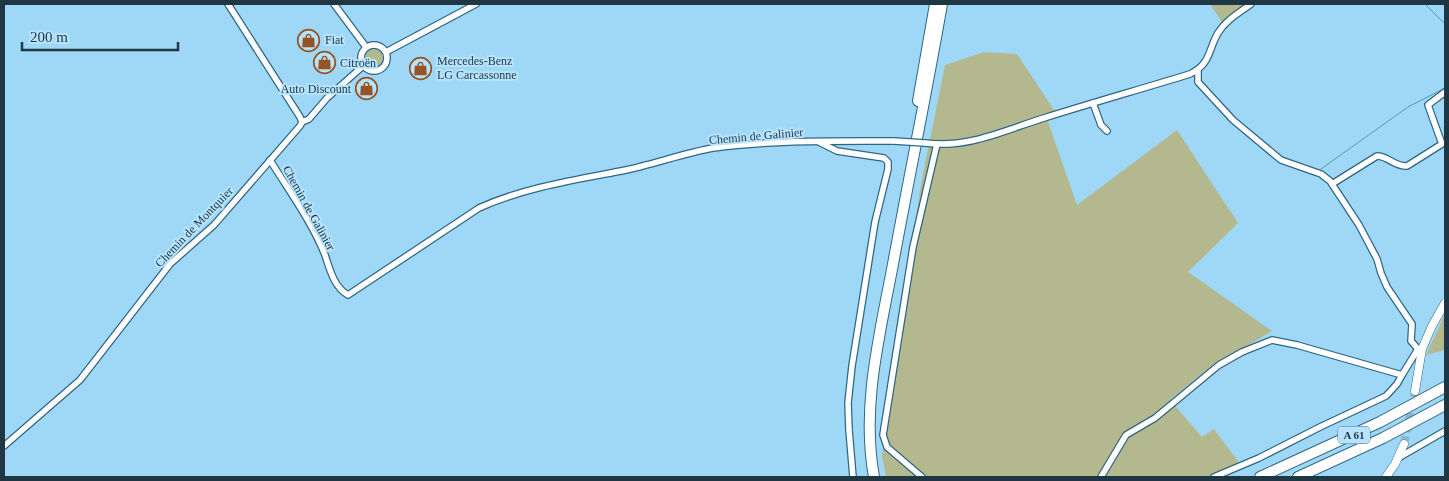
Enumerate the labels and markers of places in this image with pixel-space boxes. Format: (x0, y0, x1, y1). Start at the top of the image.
shop icon: Fiat (297, 28, 321, 52)
place label: Fiat (325, 33, 344, 47)
shop icon: Citroën (312, 51, 336, 75)
place label: Mercedes-Benz LG Carcassonne (437, 54, 517, 82)
place label: Citroën (340, 56, 376, 70)
shop icon: Mercedes-Benz LG Carcassonne (409, 56, 433, 80)
shop icon: Auto Discount (355, 77, 379, 101)
place label: Auto Discount (281, 82, 352, 96)

